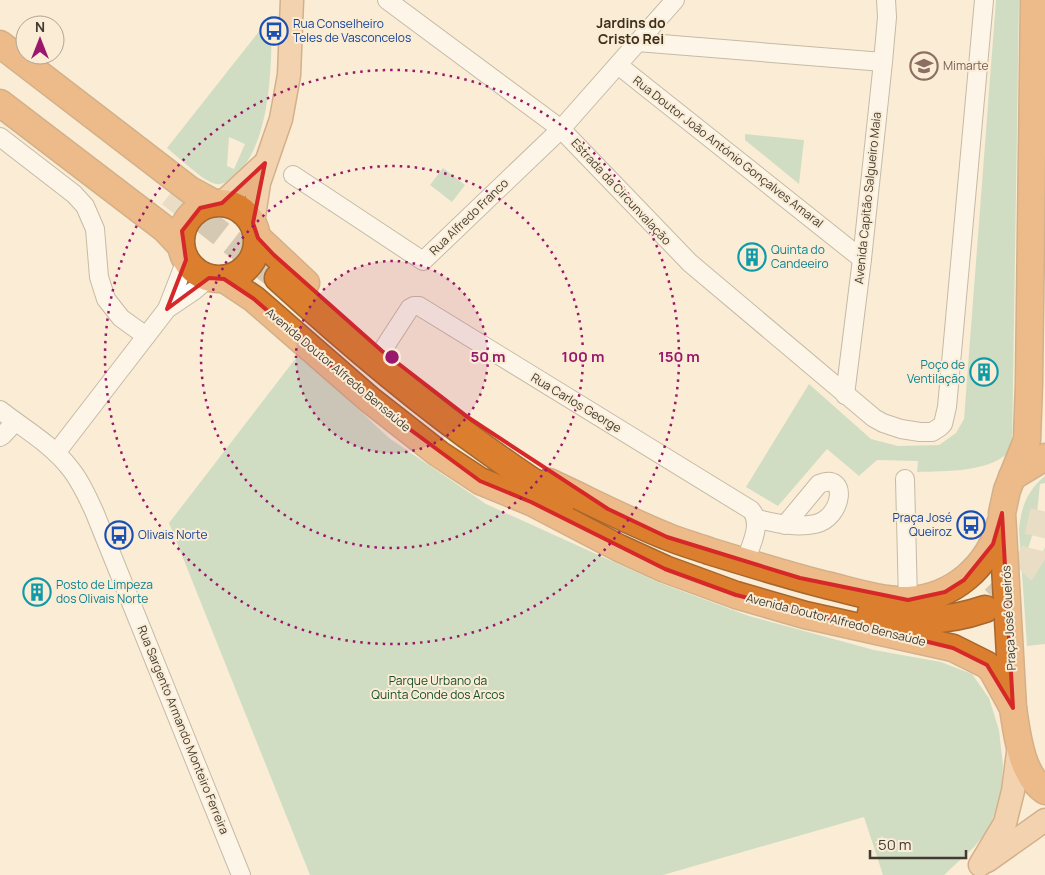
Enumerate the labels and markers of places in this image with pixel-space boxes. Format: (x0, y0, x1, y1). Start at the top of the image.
place label: Rua Conselheiro Teles de Vasconcelos (293, 15, 411, 46)
bus stop icon: Rua Conselheiro Teles de Vasconcelos (259, 16, 289, 46)
school or university icon: Mimarte (909, 51, 939, 81)
place label: Mimarte (943, 57, 989, 74)
place label: Quinta do Candeeiro (771, 241, 829, 272)
building icon: Quinta do Candeeiro (737, 242, 767, 272)
centre of rings (383, 348, 401, 366)
place label: Poço de Ventilação (907, 356, 965, 387)
building icon: Poço de Ventilação (969, 357, 999, 387)
place label: Praça José Queiroz (892, 509, 952, 540)
bus stop icon: Praça José Queiroz (956, 510, 986, 540)
bus stop icon: Olivais Norte (104, 520, 134, 550)
place label: Olivais Norte (138, 526, 207, 543)
place label: Posto de Limpeza dos Olivais Norte (56, 576, 153, 607)
building icon: Posto de Limpeza dos Olivais Norte (22, 577, 52, 607)

